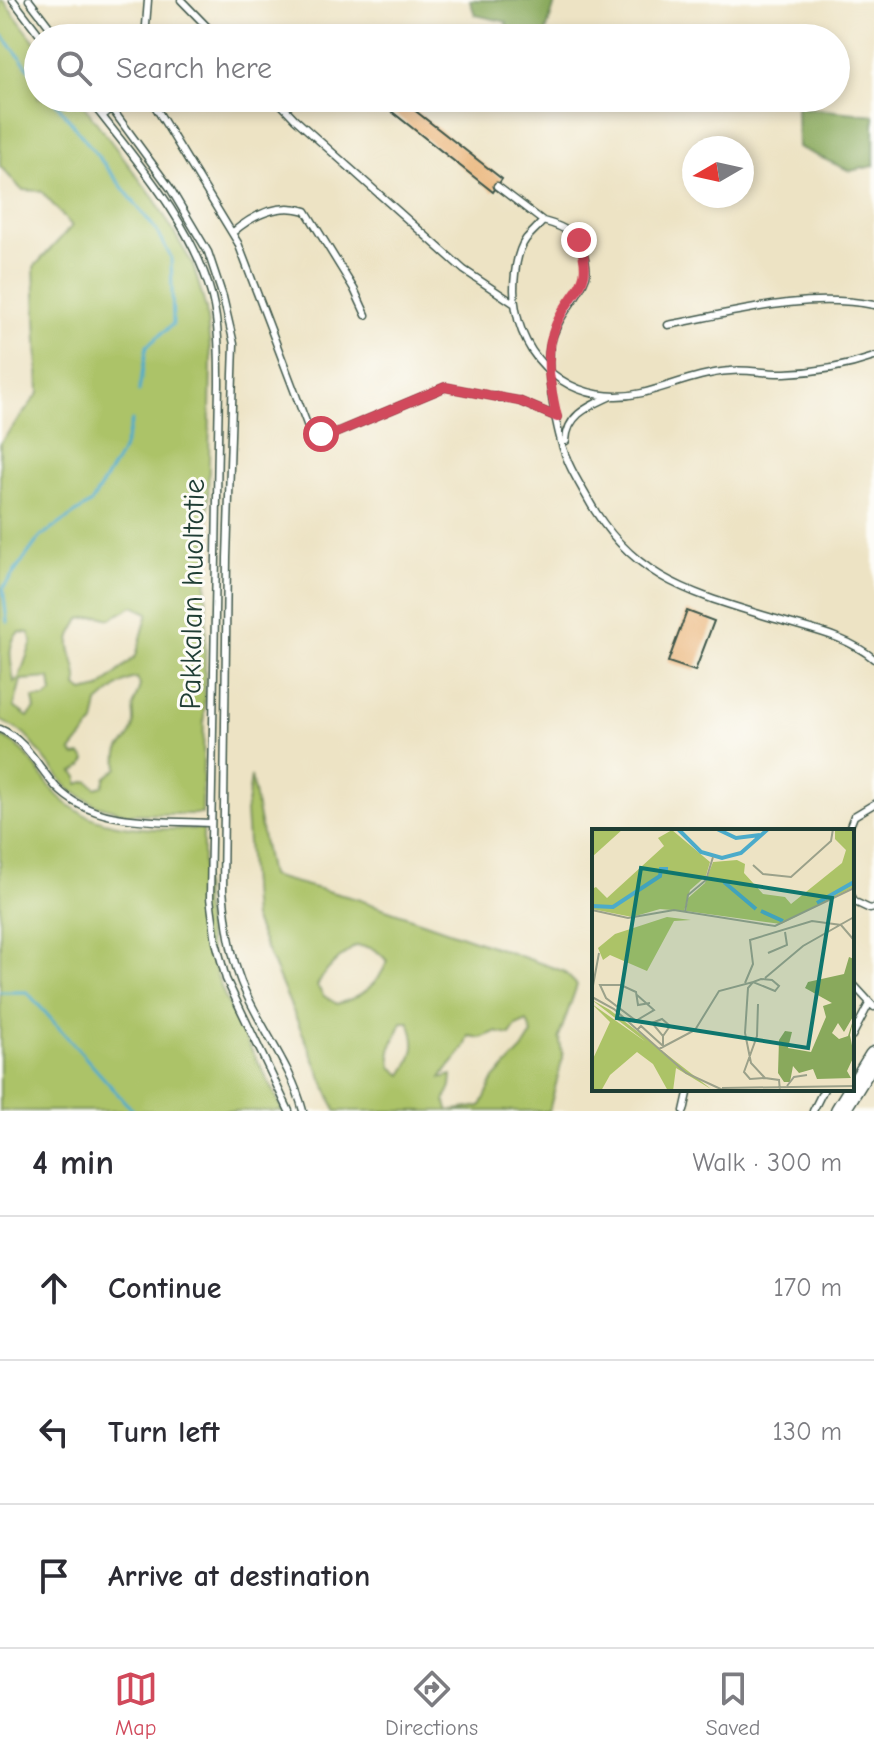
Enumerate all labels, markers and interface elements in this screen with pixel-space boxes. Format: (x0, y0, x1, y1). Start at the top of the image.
search box (24, 24, 850, 112)
icon: search (52, 46, 96, 90)
text: Search here (116, 51, 272, 86)
north arrow (682, 136, 754, 208)
route end (561, 222, 597, 258)
route start (303, 416, 339, 452)
street label: Pakkalan huoltotie (173, 478, 212, 710)
inset map (592, 829, 854, 1091)
text: 4 min (32, 1143, 114, 1183)
text: Walk · 300 m (693, 1148, 842, 1178)
icon: ahead (32, 1266, 76, 1310)
text: Continue (108, 1271, 222, 1306)
text: 170 m (773, 1273, 842, 1303)
icon: left (32, 1410, 76, 1454)
text: Turn left (108, 1415, 220, 1450)
text: 130 m (773, 1417, 842, 1447)
icon: arrive (32, 1554, 76, 1598)
text: Arrive at destination (108, 1559, 370, 1594)
tab: Map (114, 1667, 158, 1741)
tab: Directions (385, 1667, 478, 1741)
tab: Saved (705, 1667, 760, 1741)

